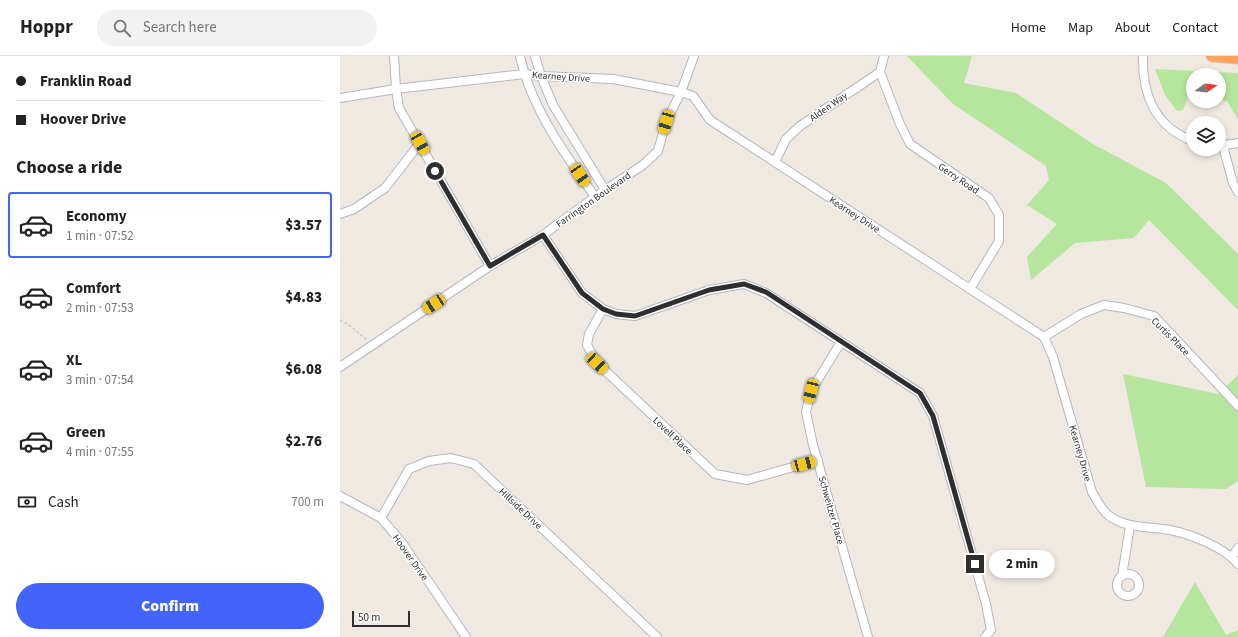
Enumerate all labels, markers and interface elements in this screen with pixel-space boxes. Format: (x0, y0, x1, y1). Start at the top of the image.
search box (97, 10, 377, 46)
text: Hoppr (20, 14, 73, 41)
icon: search (111, 17, 133, 39)
text: Search here (143, 17, 217, 38)
text: Home (1011, 18, 1046, 38)
text: Map (1068, 18, 1093, 38)
text: About (1115, 18, 1150, 38)
text: Contact (1172, 18, 1218, 38)
street label: Kearney Drive (532, 68, 590, 86)
north arrow (1186, 68, 1226, 108)
map controls (1186, 68, 1226, 156)
text: Franklin Road (40, 71, 132, 92)
street label: Alden Way (807, 88, 851, 125)
text: Hoover Drive (40, 109, 126, 130)
car (657, 109, 675, 135)
button: layers (1186, 116, 1226, 156)
car (409, 130, 431, 156)
text: Choose a ride (16, 155, 122, 180)
street label: Gerry Road (935, 160, 982, 198)
route start (426, 162, 444, 180)
car (568, 162, 592, 188)
street label: Farrington Boulevard (553, 169, 634, 231)
street label: Kearney Drive (826, 193, 883, 236)
text: Economy (66, 206, 127, 227)
icon: car (18, 207, 54, 243)
text: $3.57 (285, 215, 322, 236)
text: 1 min · 07:52 (66, 227, 134, 245)
text: Comfort (66, 278, 121, 299)
icon: car (18, 279, 54, 315)
text: $4.83 (285, 287, 322, 308)
car (421, 292, 447, 316)
text: 2 min · 07:53 (66, 299, 134, 317)
street label: Curtis Place (1148, 314, 1193, 359)
text: XL (66, 350, 82, 371)
car (584, 350, 610, 376)
icon: car (18, 351, 54, 387)
text: $6.08 (285, 359, 322, 380)
text: 3 min · 07:54 (66, 371, 134, 389)
car (802, 378, 820, 404)
street label: Lovell Place (649, 414, 695, 458)
text: Green (66, 422, 106, 443)
icon: car (18, 423, 54, 459)
street label: Kearney Drive (1065, 424, 1095, 483)
text: $2.76 (285, 431, 322, 452)
text: 4 min · 07:55 (66, 443, 134, 461)
car (791, 455, 817, 473)
street label: Schweitzer Place (815, 474, 847, 546)
street label: Hillside Drive (495, 485, 545, 533)
icon: cash (16, 491, 38, 513)
text: Cash (48, 492, 79, 513)
text: 700 m (291, 493, 324, 511)
street label: Hoover Drive (389, 531, 431, 584)
callout: 2 min (989, 550, 1055, 578)
route end (966, 555, 984, 573)
text: 2 min (1006, 555, 1038, 573)
button: Confirm (16, 583, 324, 629)
scale bar (352, 609, 410, 628)
text: 50 m (358, 610, 380, 625)

